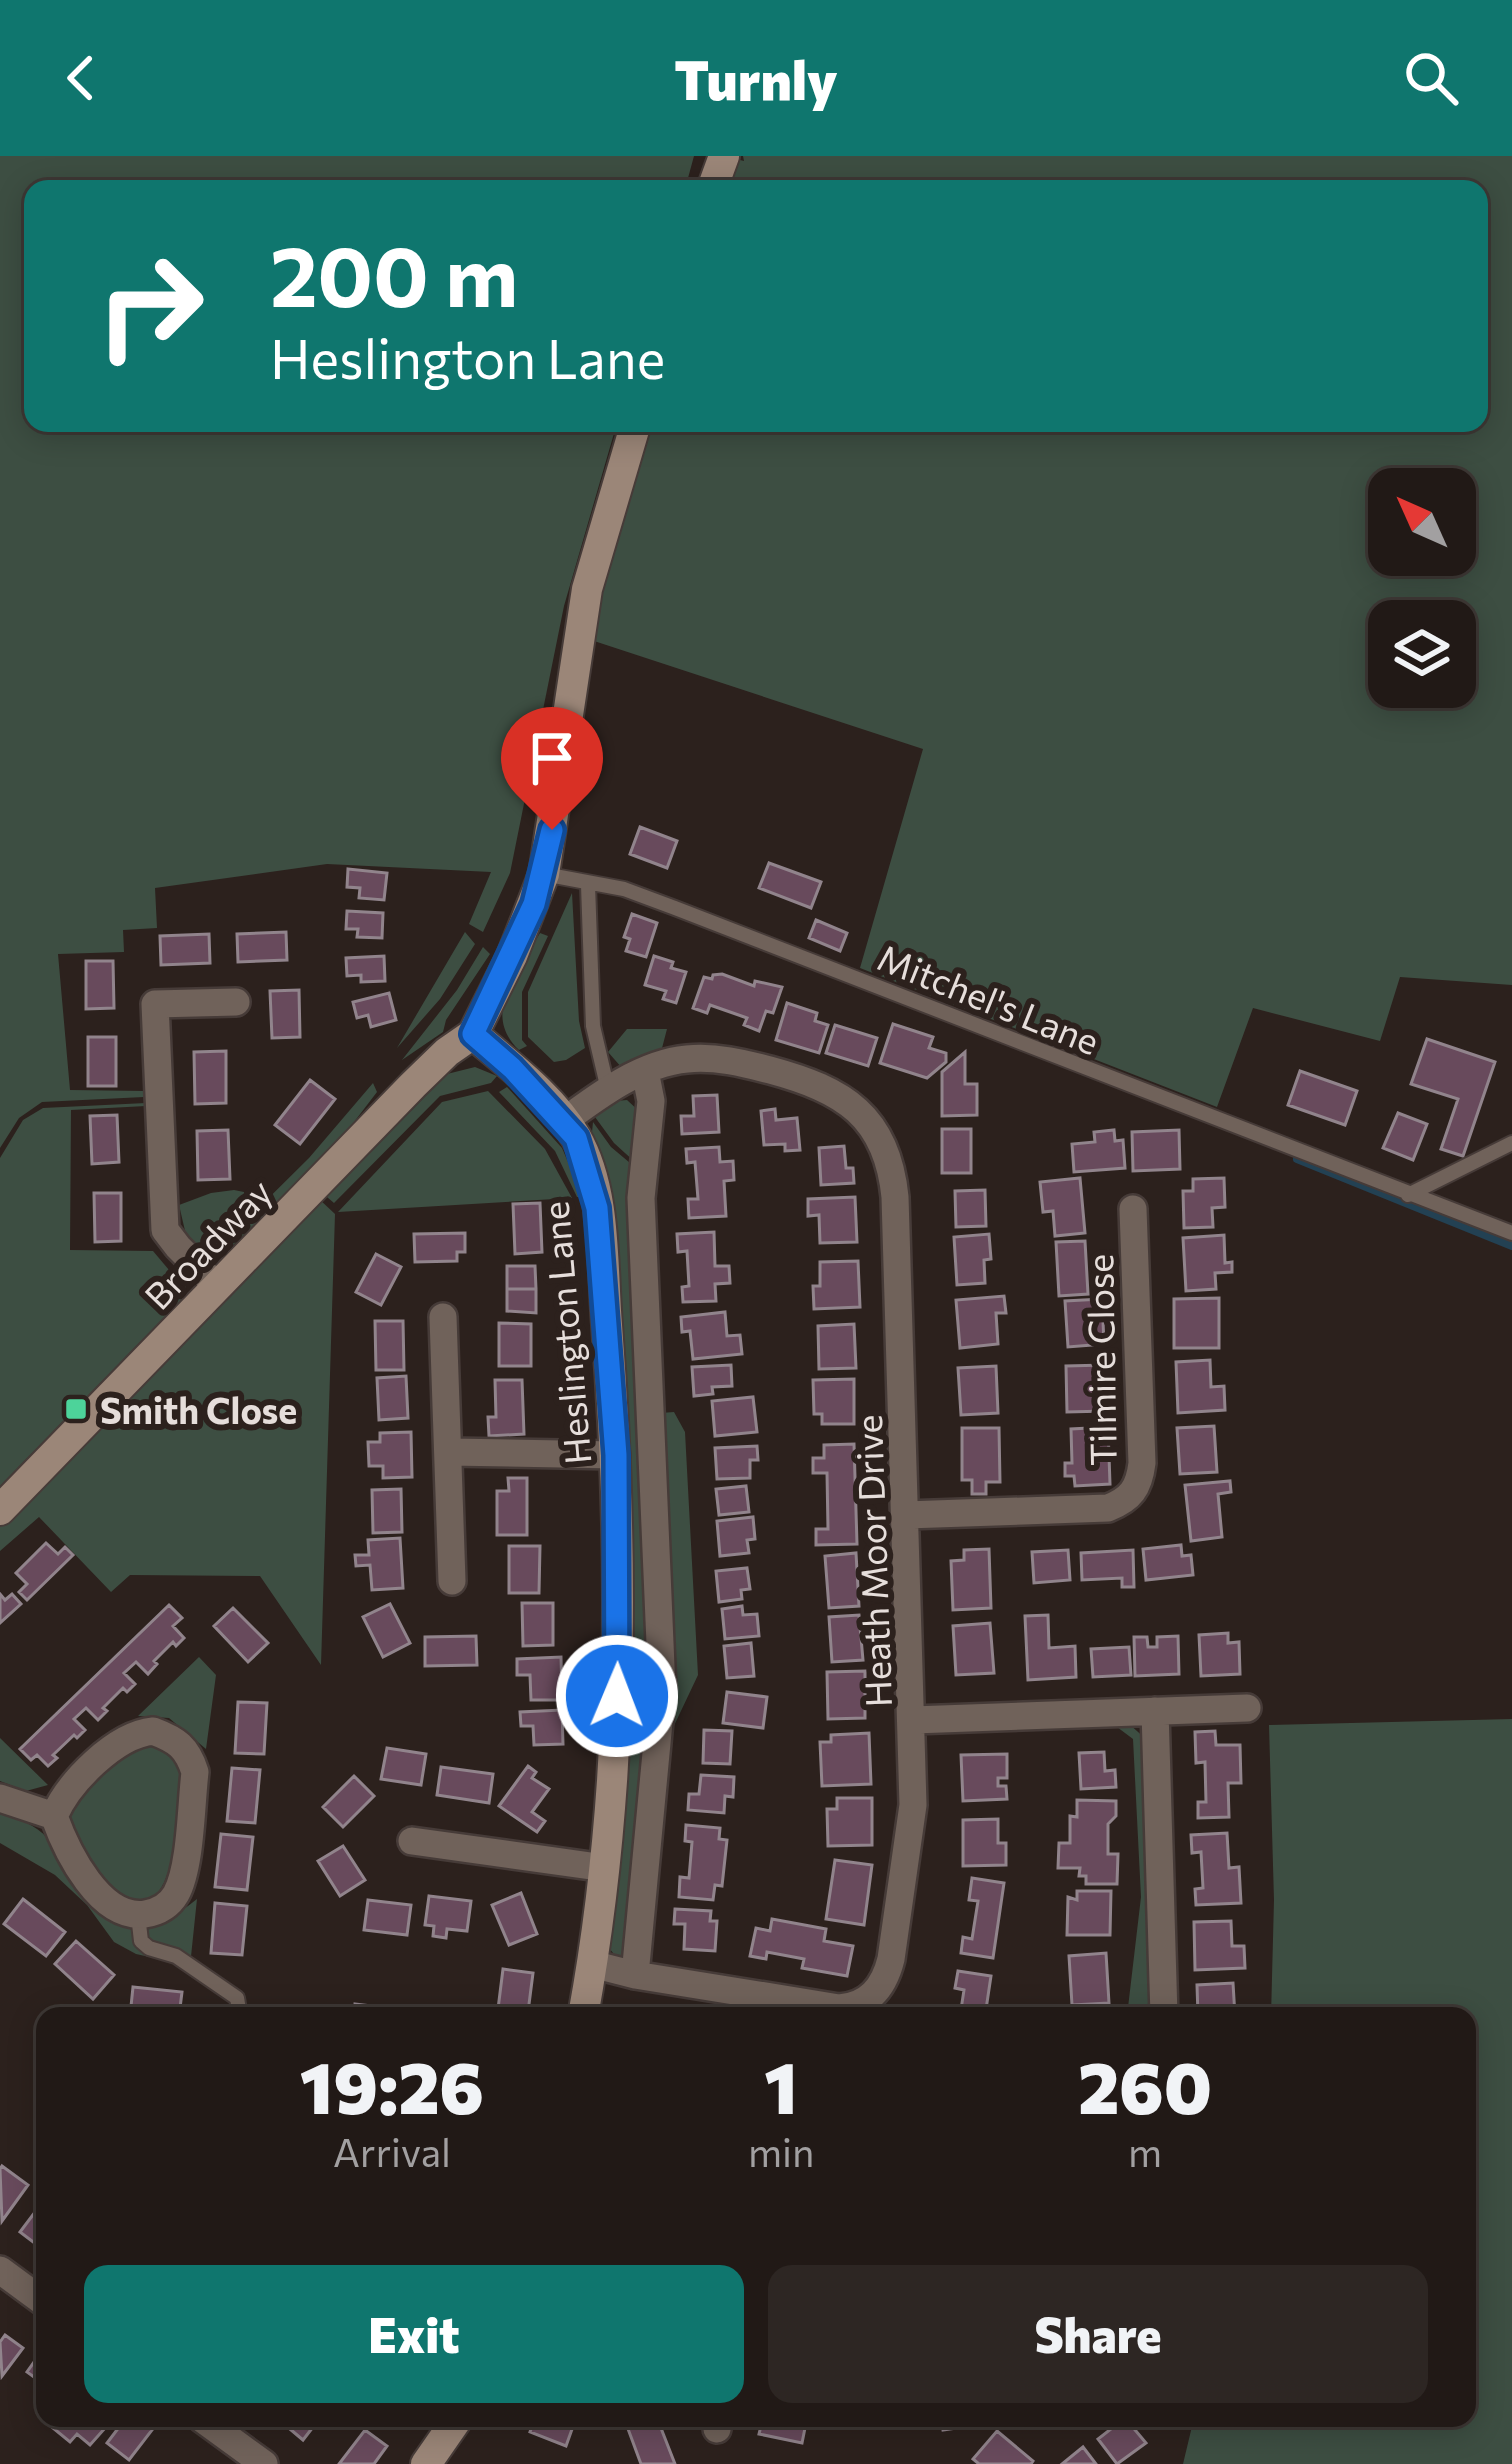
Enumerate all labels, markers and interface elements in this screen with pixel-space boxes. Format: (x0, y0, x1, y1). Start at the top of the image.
icon: back (48, 45, 114, 111)
text: Turnly (674, 45, 838, 111)
icon: search (1398, 45, 1464, 111)
text: 200 m (270, 222, 518, 324)
icon: right (72, 228, 228, 384)
text: Heslington Lane (270, 324, 665, 390)
north arrow (1368, 468, 1476, 576)
map controls (1368, 468, 1476, 708)
button: layers (1368, 600, 1476, 708)
pin (501, 707, 603, 830)
icon: arrive (519, 725, 585, 791)
street label: Mitchel's Lane (872, 934, 1106, 1062)
street label: Broadway (134, 1169, 280, 1317)
street label: Heslington Lane (532, 1200, 598, 1466)
street label: Tilmire Close (1076, 1254, 1124, 1466)
place label: Smith Close (100, 1387, 297, 1431)
marker: Smith Close (63, 1396, 89, 1422)
street label: Heath Moor Drive (845, 1414, 899, 1708)
position arrow (554, 1633, 680, 1759)
text: 19:26 (300, 2041, 484, 2129)
text: 1 (764, 2041, 798, 2129)
text: 260 (1078, 2041, 1212, 2129)
text: Arrival (333, 2127, 451, 2175)
text: min (748, 2127, 814, 2175)
text: m (1128, 2127, 1162, 2175)
button: Exit (84, 2265, 744, 2403)
button: Share (768, 2265, 1428, 2403)

